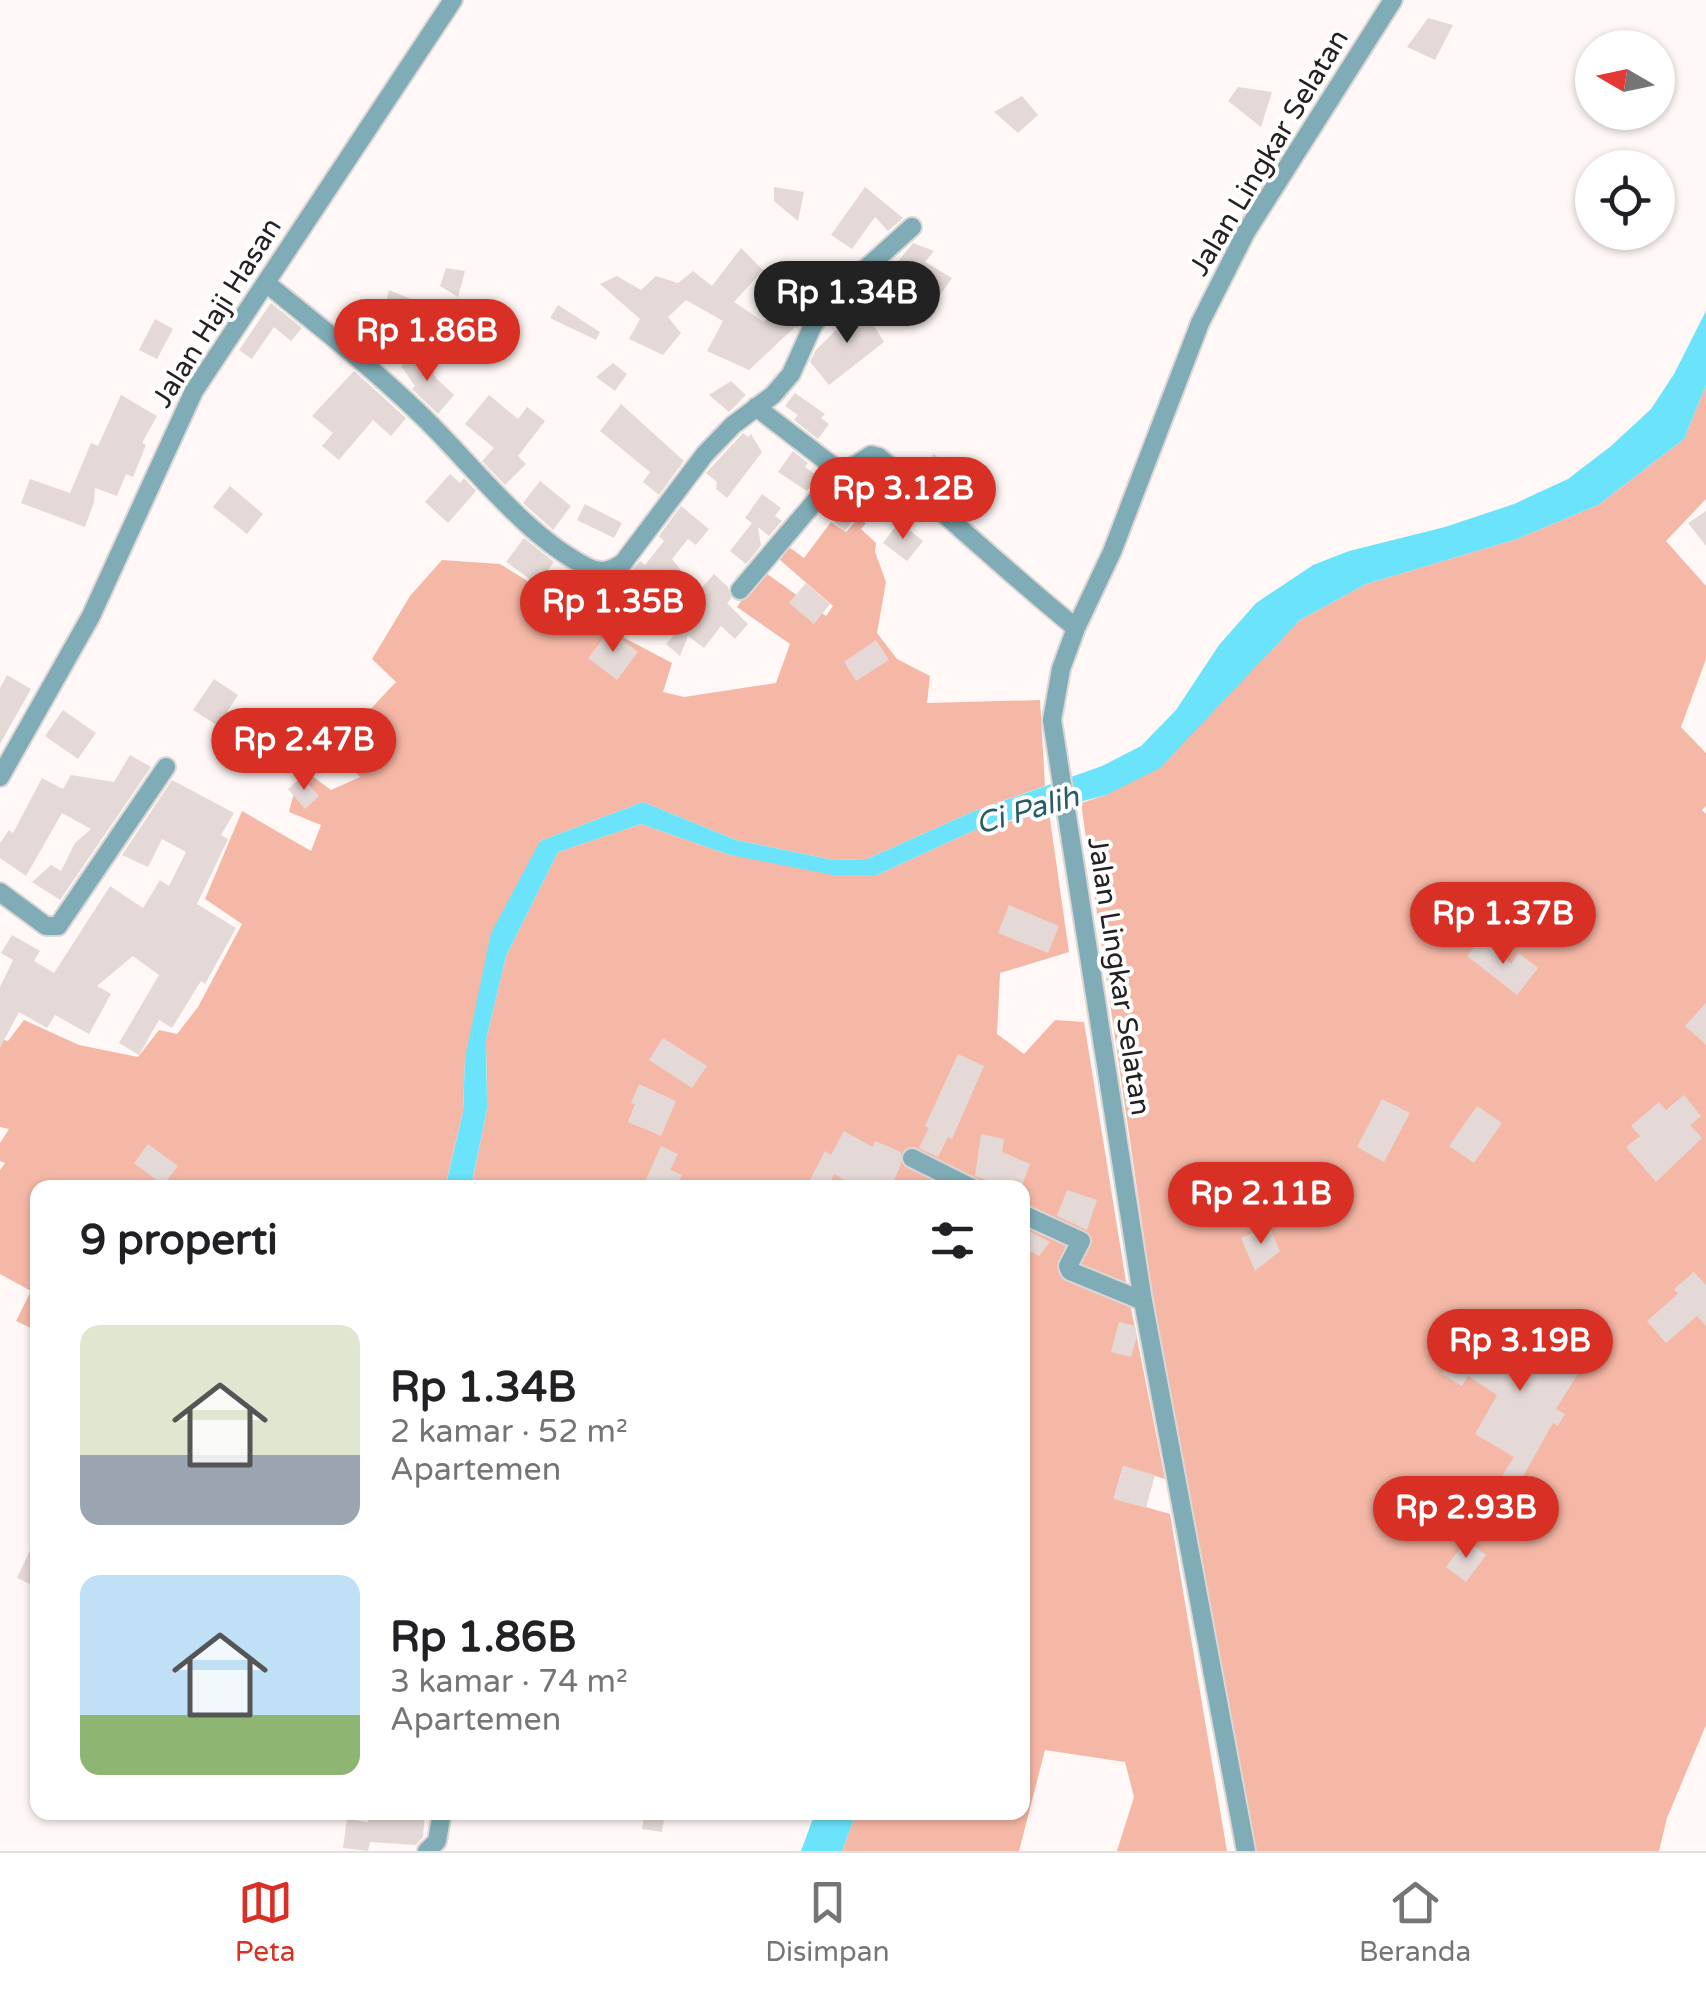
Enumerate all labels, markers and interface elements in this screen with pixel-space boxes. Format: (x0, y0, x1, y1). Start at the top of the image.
street label: Jalan Lingkar Selatan (1182, 23, 1356, 282)
north arrow (1575, 30, 1675, 130)
map controls (1575, 30, 1675, 250)
button: locate (1575, 150, 1675, 250)
street label: Jalan Haji Hasan (145, 211, 289, 414)
pin: Rp 1.34B (744, 261, 950, 346)
text: Rp 1.34B (776, 274, 918, 312)
pin: Rp 1.86B (324, 299, 530, 384)
text: Rp 1.86B (356, 312, 498, 350)
pin: Rp 3.12B (800, 457, 1006, 542)
text: Rp 3.12B (832, 470, 974, 508)
pin: Rp 1.35B (510, 570, 716, 655)
text: Rp 1.35B (542, 583, 684, 621)
pin: Rp 2.47B (201, 708, 407, 793)
text: Rp 2.47B (233, 721, 375, 759)
water label: Ci Palih (971, 778, 1084, 843)
street label: Jalan Lingkar Selatan (1080, 835, 1158, 1118)
pin: Rp 1.37B (1400, 882, 1606, 967)
text: Rp 1.37B (1432, 895, 1574, 933)
pin: Rp 2.11B (1158, 1162, 1364, 1247)
text: Rp 2.11B (1190, 1175, 1332, 1213)
icon: filters (925, 1213, 980, 1268)
text: 9 properti (80, 1215, 278, 1266)
pin: Rp 3.19B (1417, 1309, 1623, 1394)
text: Rp 3.19B (1449, 1322, 1591, 1360)
text: Rp 1.34B (390, 1362, 576, 1413)
icon: home (160, 1365, 280, 1485)
text: 2 kamar · 52 m² (390, 1413, 628, 1451)
text: Apartemen (390, 1451, 561, 1489)
pin: Rp 2.93B (1363, 1476, 1569, 1561)
text: Rp 2.93B (1395, 1489, 1537, 1527)
text: Rp 1.86B (390, 1612, 576, 1663)
icon: home (160, 1615, 280, 1735)
text: 3 kamar · 74 m² (390, 1663, 628, 1701)
text: Apartemen (390, 1701, 561, 1739)
tab: Peta (235, 1875, 296, 1969)
tab: Disimpan (765, 1875, 889, 1969)
tab: Beranda (1359, 1875, 1471, 1969)

